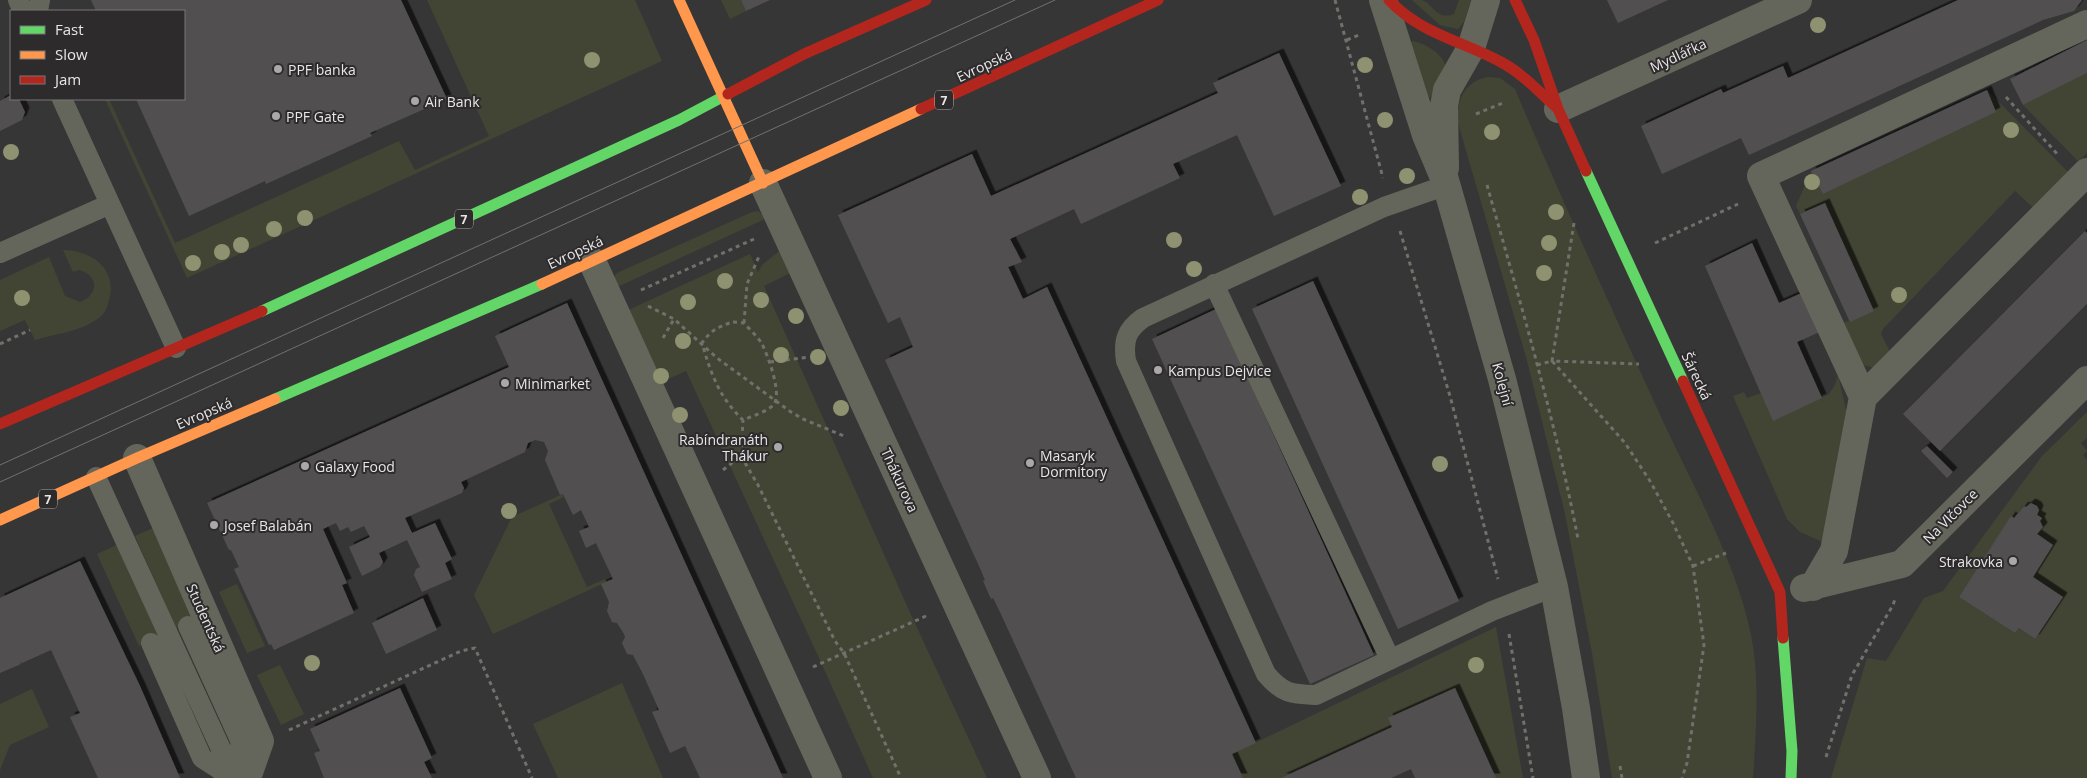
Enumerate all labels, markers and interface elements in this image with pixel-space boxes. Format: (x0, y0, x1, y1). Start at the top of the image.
legend (10, 10, 185, 100)
text: Fast (55, 19, 84, 39)
street label: Mydlářka (1647, 34, 1709, 76)
text: Slow (55, 44, 88, 64)
street label: Evropská (953, 44, 1015, 86)
place label: PPF banka (288, 60, 356, 79)
marker: PPF banka (272, 63, 284, 75)
text: Jam (53, 69, 81, 89)
road number: 7 (935, 90, 953, 110)
place label: Air Bank (425, 92, 480, 111)
marker: Air Bank (409, 95, 421, 107)
place label: PPF Gate (286, 107, 345, 126)
marker: PPF Gate (270, 110, 282, 122)
road number: 7 (455, 210, 473, 228)
street label: Evropská (544, 231, 606, 273)
street label: Šárecká (1678, 349, 1716, 403)
street label: Kolejní (1488, 360, 1518, 408)
place label: Kampus Dejvice (1168, 361, 1272, 380)
marker: Kampus Dejvice (1152, 364, 1164, 376)
place label: Minimarket (515, 374, 590, 393)
marker: Minimarket (499, 377, 511, 389)
street label: Evropská (173, 393, 235, 433)
place label: Rabíndranáth Thákur (679, 430, 768, 465)
marker: Rabíndranáth Thákur (772, 441, 784, 453)
street label: Thákurova (877, 445, 923, 515)
place label: Masaryk Dormitory (1040, 446, 1108, 481)
place label: Galaxy Food (315, 457, 395, 476)
marker: Masaryk Dormitory (1024, 457, 1036, 469)
marker: Galaxy Food (299, 460, 311, 472)
street label: Na Vlčovce (1918, 484, 1982, 548)
road number: 7 (39, 489, 57, 508)
place label: Josef Balabán (222, 516, 312, 535)
marker: Josef Balabán (208, 519, 220, 531)
place label: Strakovka (1939, 552, 2003, 571)
marker: Strakovka (2007, 555, 2019, 567)
street label: Studentská (182, 581, 230, 655)

